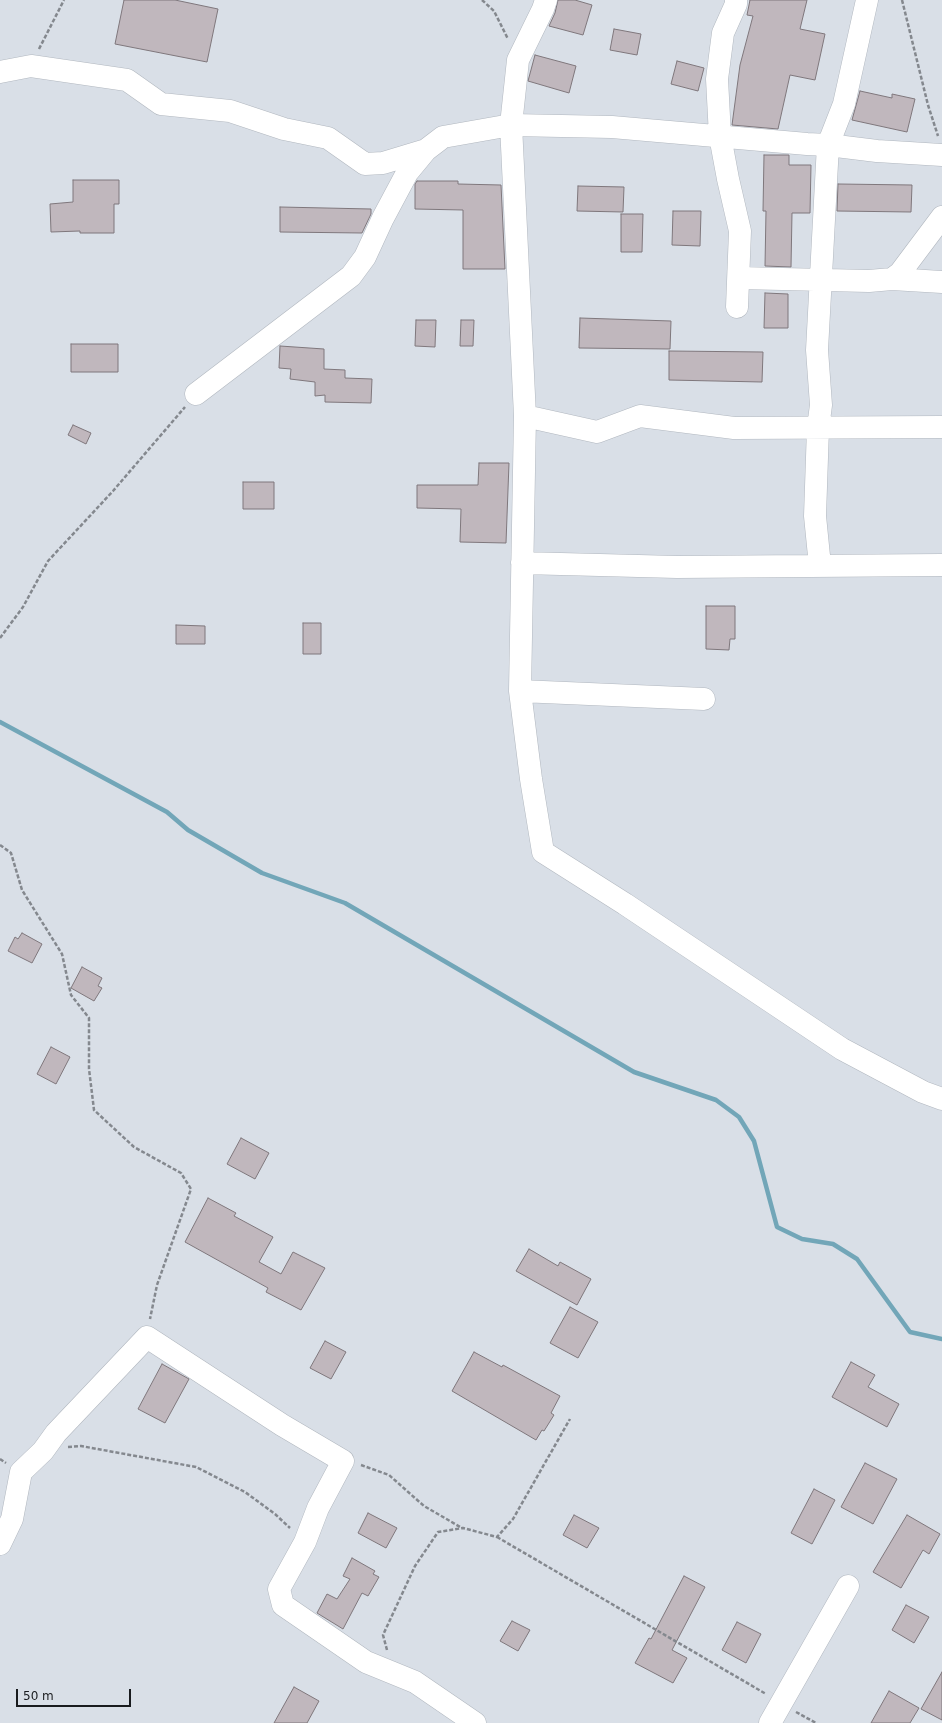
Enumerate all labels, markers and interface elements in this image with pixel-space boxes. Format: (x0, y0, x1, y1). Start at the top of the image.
scale bar (18, 1681, 133, 1707)
text: 50 m (23, 1689, 54, 1703)

